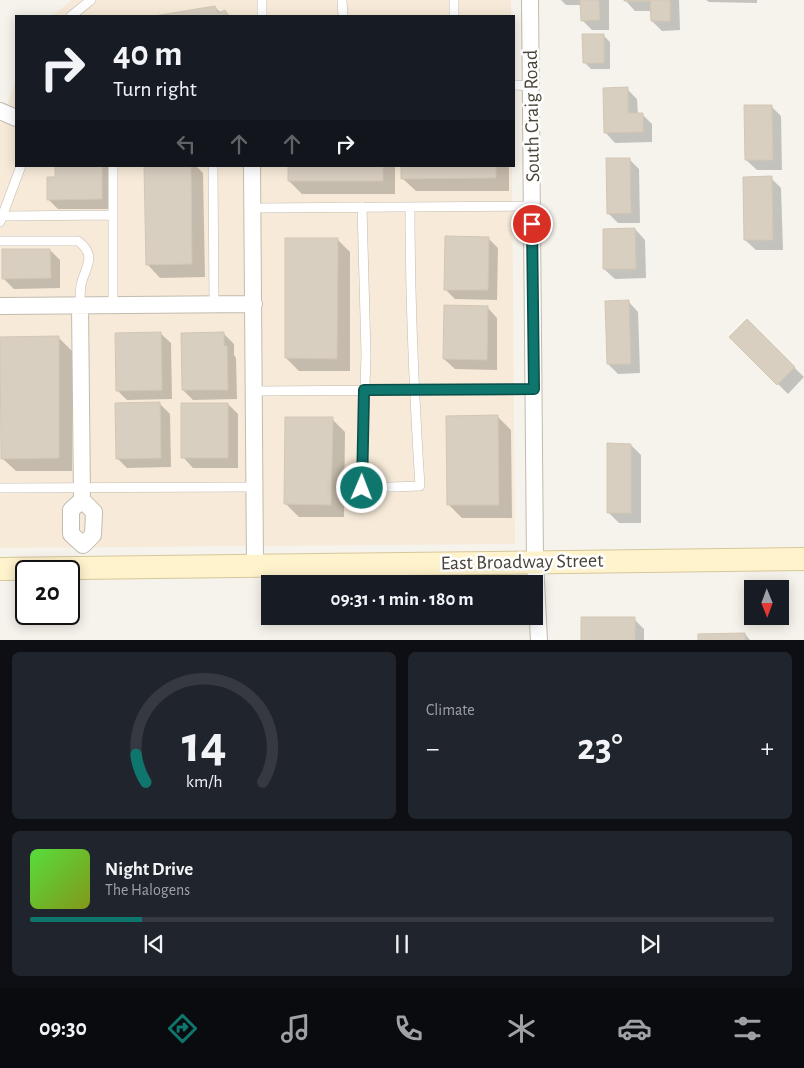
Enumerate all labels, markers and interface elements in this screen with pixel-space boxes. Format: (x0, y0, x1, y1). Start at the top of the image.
icon: right (30, 35, 95, 100)
text: 40 m (113, 37, 182, 72)
street label: South Craig Road (521, 50, 543, 182)
text: Turn right (113, 78, 197, 100)
icon: left (172, 130, 200, 158)
icon: ahead (225, 130, 253, 158)
icon: ahead (278, 130, 306, 158)
icon: right (331, 130, 359, 158)
pin (511, 203, 553, 245)
icon: arrive (518, 210, 546, 238)
position arrow (335, 461, 387, 513)
street label: East Broadway Street (440, 551, 604, 573)
speed limit sign: 20 (15, 560, 80, 625)
north arrow (744, 580, 789, 625)
map controls (744, 580, 789, 625)
text: 09:31 · 1 min · 180 m (331, 590, 474, 609)
text: Climate (426, 702, 475, 718)
text: 14 (182, 719, 226, 771)
text: 23° (577, 729, 623, 767)
text: − (426, 735, 439, 763)
text: + (761, 735, 774, 763)
text: km/h (186, 773, 222, 791)
text: Night Drive (105, 860, 193, 879)
text: The Halogens (105, 882, 190, 898)
icon: previous (140, 930, 168, 958)
icon: pause (388, 930, 416, 958)
icon: next (636, 930, 664, 958)
icon: directions (165, 1011, 200, 1046)
icon: music (278, 1011, 313, 1046)
icon: phone (391, 1011, 426, 1046)
icon: climate (504, 1011, 539, 1046)
icon: car (617, 1011, 652, 1046)
icon: filters (730, 1011, 765, 1046)
text: 09:30 (39, 1017, 87, 1039)

